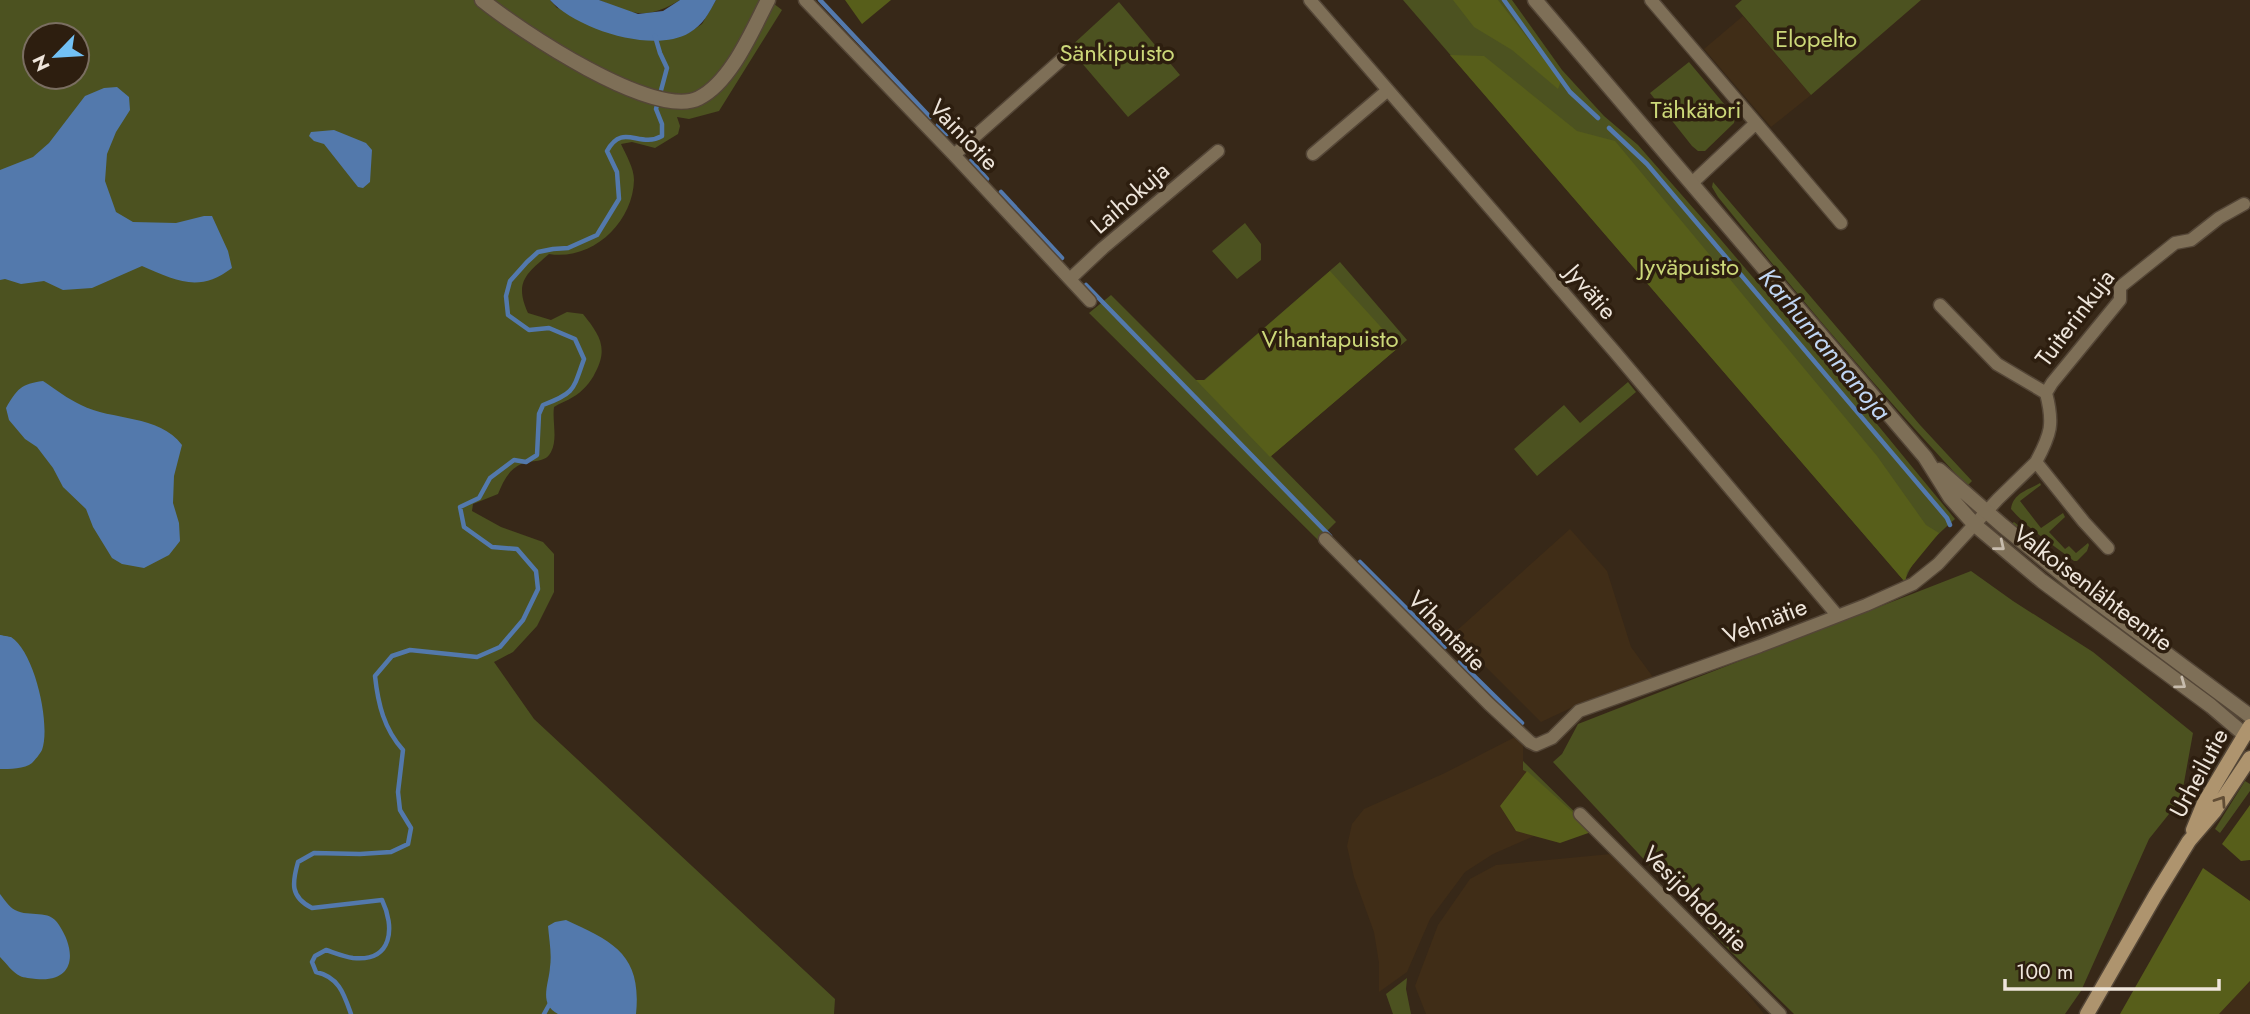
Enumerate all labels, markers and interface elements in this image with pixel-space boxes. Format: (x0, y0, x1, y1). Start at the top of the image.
north arrow (21, 21, 91, 91)
park label: Elopelto (1775, 21, 1857, 56)
park label: Sänkipuisto (1059, 35, 1175, 70)
text: N (26, 50, 56, 76)
street label: Vainiotie (921, 91, 1007, 178)
park label: Tähkätori (1651, 92, 1741, 127)
street label: Laihokuja (1082, 153, 1177, 242)
park label: Jyväpuisto (1636, 249, 1739, 284)
street label: Jyvätie (1555, 254, 1625, 327)
water label: Karhunrannanoja (1750, 260, 1901, 429)
street label: Tuiterinkuja (2026, 262, 2123, 374)
park label: Vihantapuisto (1261, 321, 1399, 356)
street label: Valkoisenlähteentie (2006, 516, 2180, 659)
one-way arrow (1992, 538, 2005, 551)
street label: Vihantatie (1400, 582, 1495, 679)
street label: Vehnätie (1718, 589, 1812, 653)
one-way arrow (2173, 676, 2186, 688)
street label: Urheilutie (2160, 722, 2237, 824)
one-way arrow (2213, 796, 2226, 809)
street label: Vesijohdontie (1634, 838, 1756, 960)
scale bar (2005, 948, 2218, 992)
text: 100 m (2016, 957, 2073, 987)

